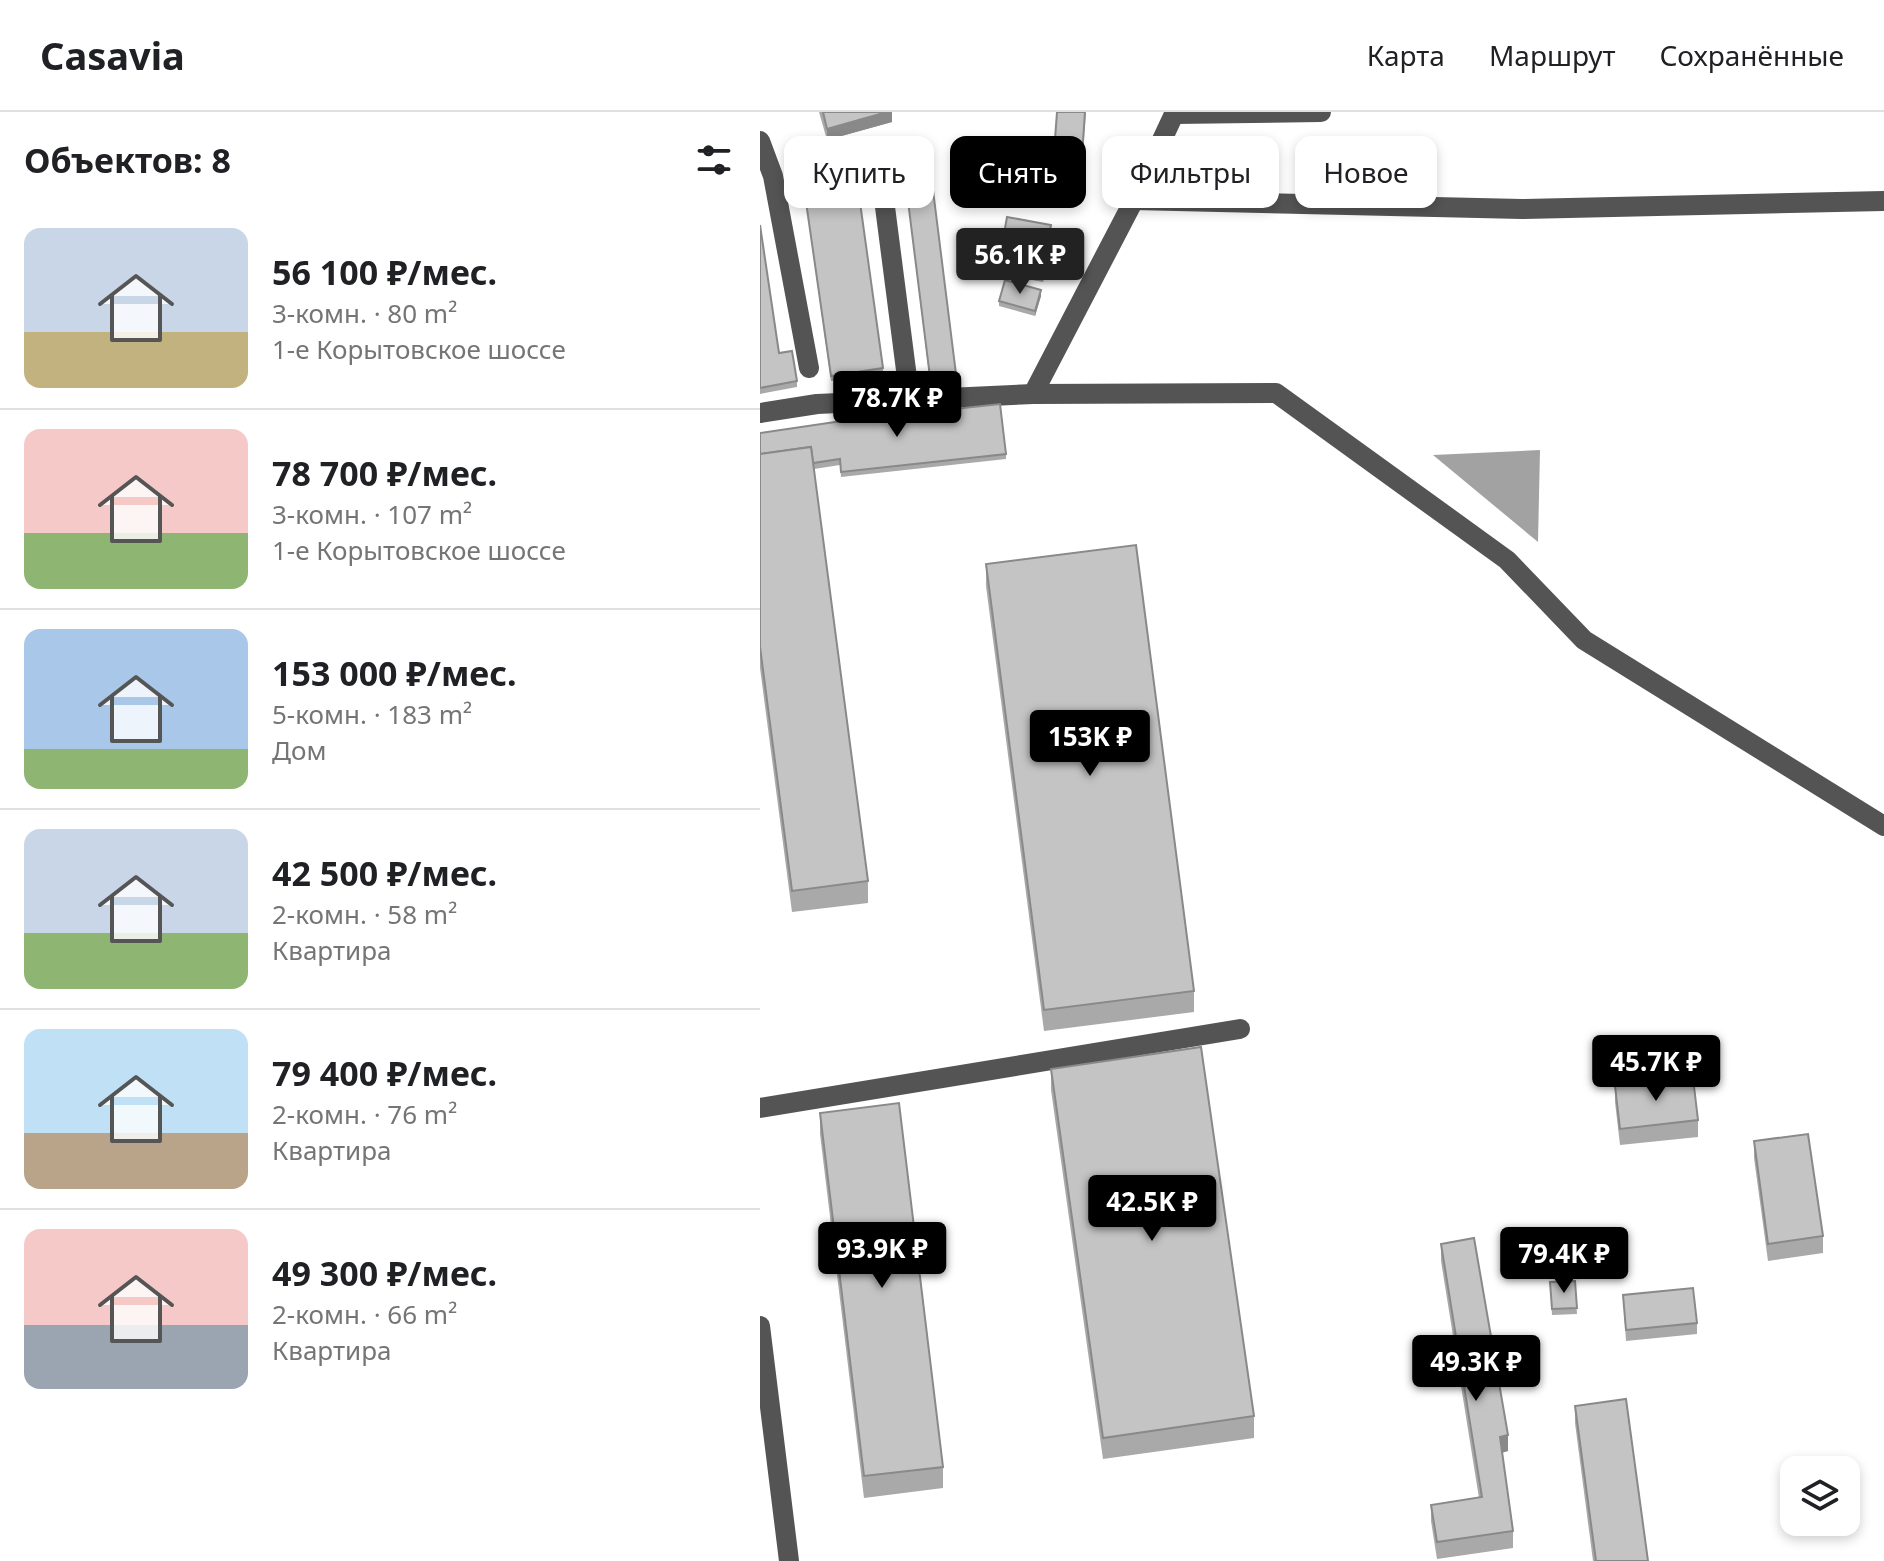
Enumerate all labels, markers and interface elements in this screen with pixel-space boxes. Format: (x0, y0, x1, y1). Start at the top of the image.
text: Casavia (40, 29, 185, 81)
text: Карта (1367, 36, 1445, 74)
text: Маршрут (1489, 36, 1615, 74)
text: Сохранённые (1659, 36, 1844, 74)
chip: Купить (784, 136, 934, 208)
chip: Снять (950, 136, 1086, 208)
chip: Фильтры (1102, 136, 1279, 208)
chip: Новое (1295, 136, 1437, 208)
text: Объектов: 8 (24, 137, 231, 183)
icon: filters (692, 138, 736, 182)
pin: 56.1K ₽ (946, 228, 1094, 296)
text: 56.1K ₽ (974, 236, 1066, 272)
text: 56 100 ₽/мес. (272, 249, 497, 295)
icon: home (88, 260, 184, 356)
text: 3-комн. · 80 m² (272, 295, 457, 331)
text: 1-е Корытовское шоссе (272, 331, 566, 367)
pin: 78.7K ₽ (823, 371, 971, 439)
text: 78.7K ₽ (851, 379, 943, 415)
text: 78 700 ₽/мес. (272, 450, 497, 496)
icon: home (88, 461, 184, 557)
text: 3-комн. · 107 m² (272, 496, 472, 532)
text: 1-е Корытовское шоссе (272, 532, 566, 568)
text: 153 000 ₽/мес. (272, 650, 517, 696)
icon: home (88, 661, 184, 757)
text: 5-комн. · 183 m² (272, 696, 472, 732)
pin: 153K ₽ (1025, 710, 1155, 778)
text: 153K ₽ (1048, 718, 1132, 754)
text: Дом (272, 732, 326, 768)
text: 42 500 ₽/мес. (272, 850, 497, 896)
icon: home (88, 861, 184, 957)
text: 2-комн. · 58 m² (272, 896, 457, 932)
text: Квартира (272, 932, 391, 968)
pin: 45.7K ₽ (1582, 1035, 1730, 1103)
text: 45.7K ₽ (1610, 1043, 1702, 1079)
text: 79 400 ₽/мес. (272, 1050, 497, 1096)
icon: home (88, 1061, 184, 1157)
text: 2-комн. · 76 m² (272, 1096, 457, 1132)
text: Квартира (272, 1132, 391, 1168)
pin: 42.5K ₽ (1078, 1175, 1226, 1243)
text: 42.5K ₽ (1106, 1183, 1198, 1219)
pin: 93.9K ₽ (808, 1222, 956, 1290)
pin: 79.4K ₽ (1490, 1227, 1638, 1295)
text: 93.9K ₽ (836, 1230, 928, 1266)
text: 79.4K ₽ (1518, 1235, 1610, 1271)
text: 49 300 ₽/мес. (272, 1250, 497, 1296)
icon: home (88, 1261, 184, 1357)
text: 2-комн. · 66 m² (272, 1296, 457, 1332)
text: Квартира (272, 1332, 391, 1368)
pin: 49.3K ₽ (1402, 1335, 1550, 1403)
text: 49.3K ₽ (1430, 1343, 1522, 1379)
map controls (1780, 1456, 1860, 1536)
button: layers (1780, 1456, 1860, 1536)

